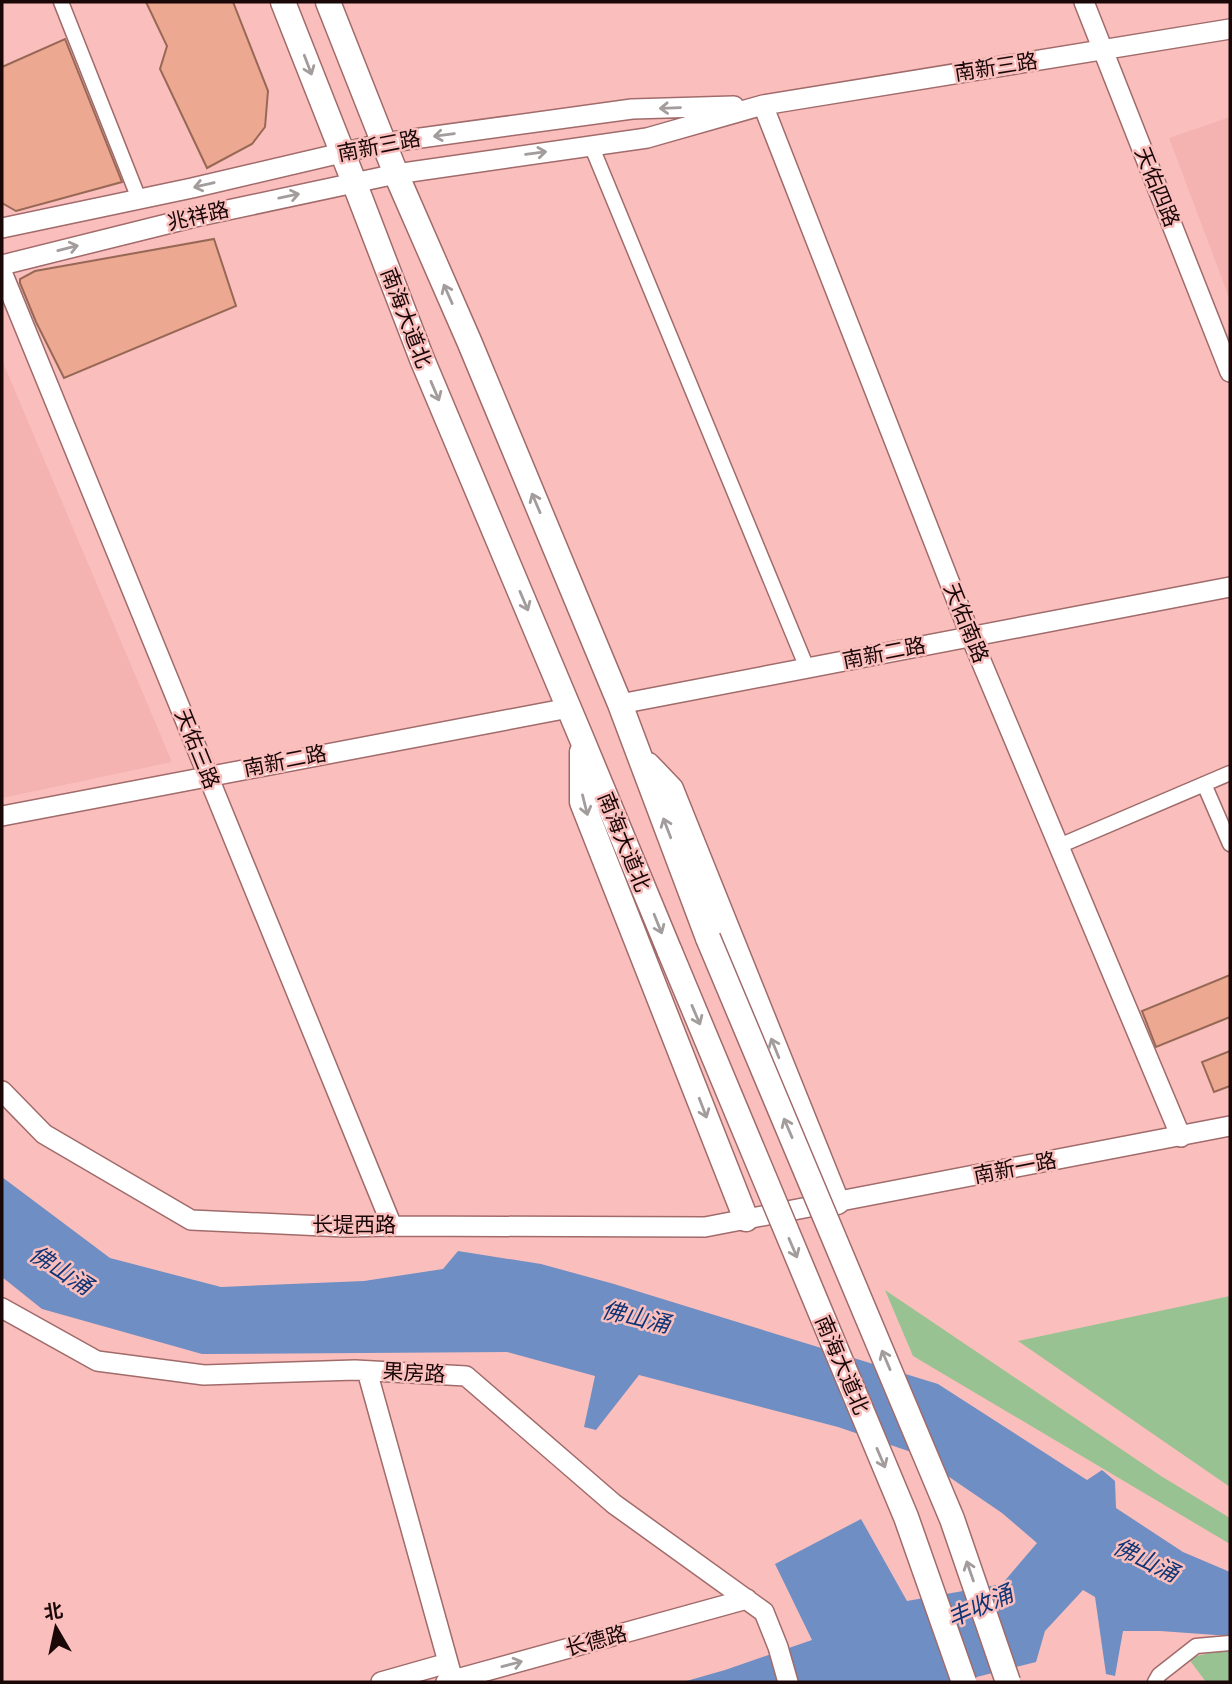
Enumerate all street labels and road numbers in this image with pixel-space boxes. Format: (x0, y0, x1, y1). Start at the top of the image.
street label: 南新三路 (952, 48, 1040, 86)
street label: 南新三路 (335, 125, 423, 167)
street label: 天佑四路 (1129, 143, 1185, 231)
street label: 兆祥路 (164, 196, 232, 236)
street label: 南海大道北 (375, 264, 437, 372)
street label: 天佑南路 (938, 579, 994, 667)
street label: 南新二路 (840, 632, 928, 674)
street label: 天佑三路 (169, 705, 225, 793)
street label: 南新二路 (241, 740, 329, 782)
street label: 南海大道北 (592, 788, 656, 896)
street label: 南新一路 (971, 1147, 1059, 1189)
street label: 长堤西路 (312, 1212, 396, 1238)
street label: 南海大道北 (810, 1312, 874, 1418)
street label: 果房路 (382, 1358, 446, 1388)
street label: 长德路 (562, 1620, 630, 1662)

